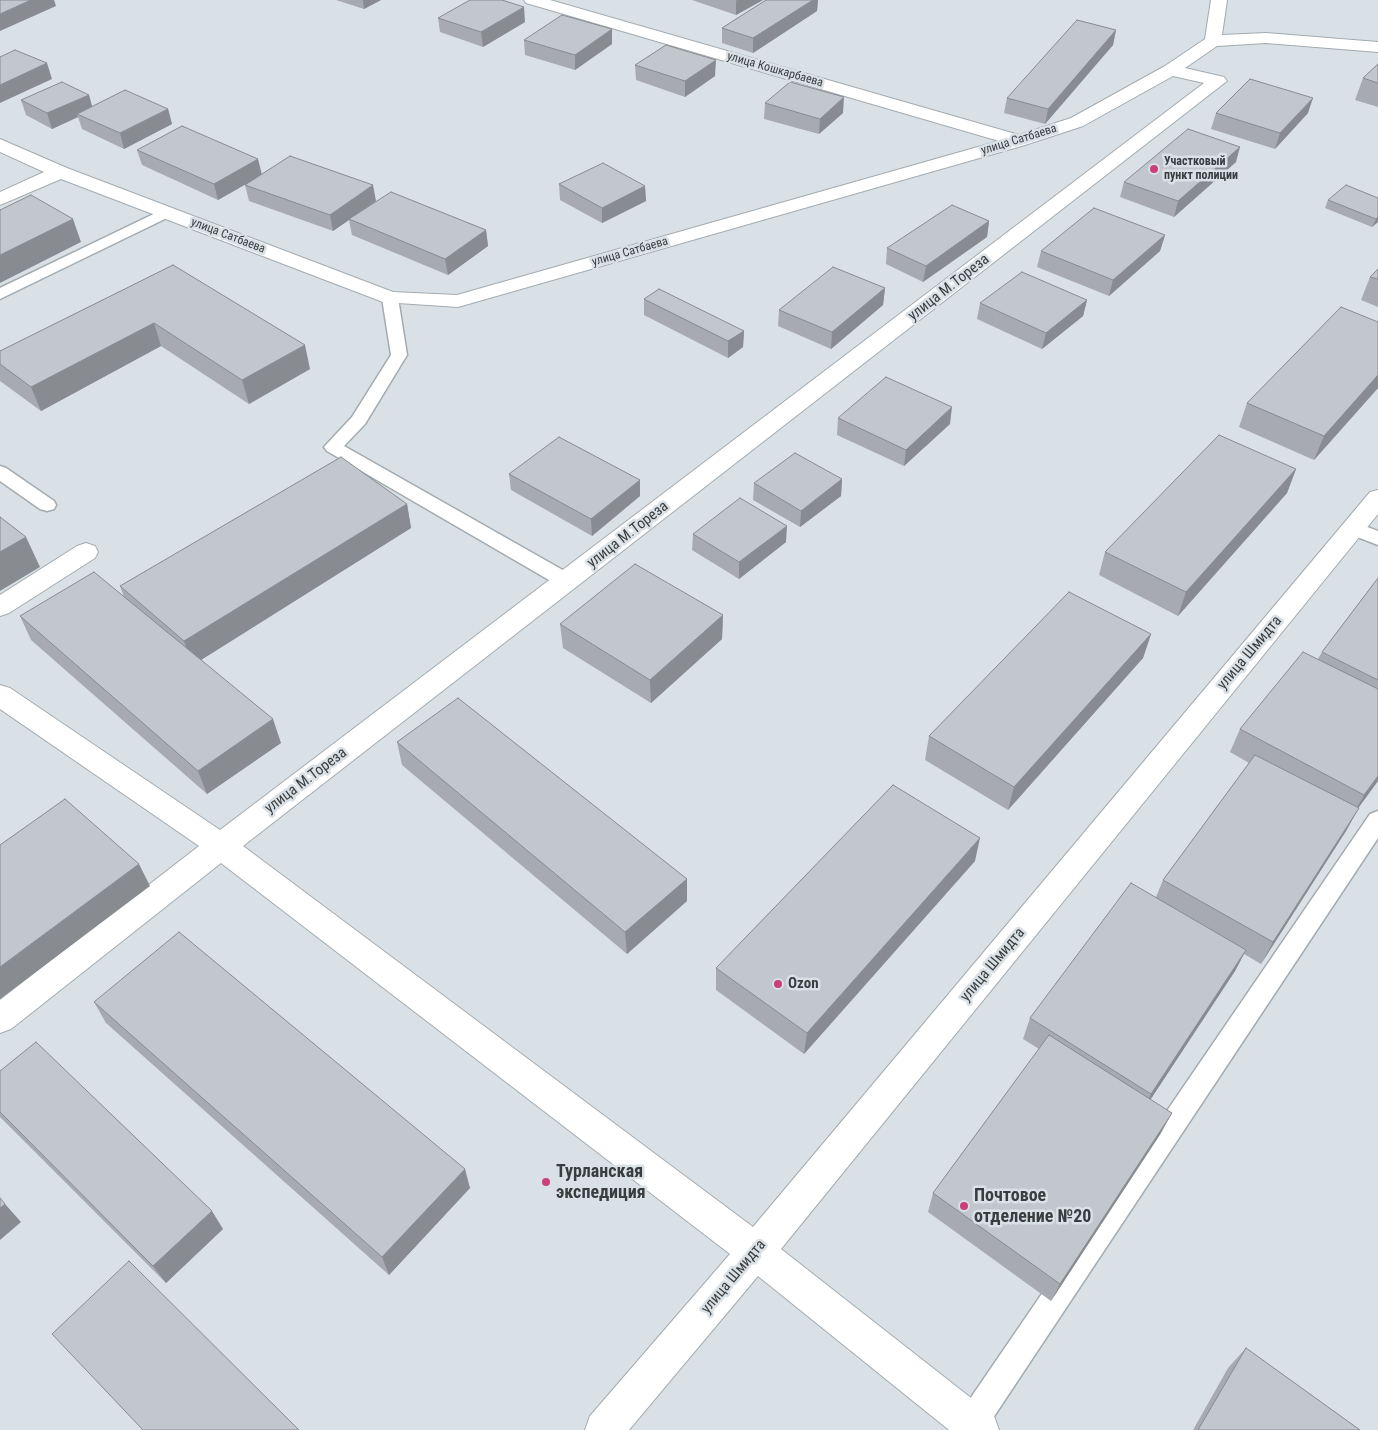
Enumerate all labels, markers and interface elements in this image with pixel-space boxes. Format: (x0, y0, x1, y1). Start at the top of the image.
street label: улица Кошкарбаева (725, 49, 825, 91)
street label: улица Сатбаева (979, 122, 1059, 158)
place label: Участковый пункт полиции (1164, 155, 1238, 183)
marker: Участковый пункт полиции (1148, 163, 1160, 175)
street label: улица Сатбаева (189, 215, 267, 257)
street label: улица Сатбаева (590, 234, 670, 270)
street label: улица М.Тореза (905, 251, 993, 325)
street label: улица М.Тореза (584, 498, 672, 572)
street label: улица Шмидта (1214, 612, 1286, 694)
street label: улица М.Тореза (261, 744, 351, 818)
street label: улица Шмидта (957, 924, 1029, 1006)
place label: Ozon (788, 975, 819, 993)
marker: Ozon (772, 978, 784, 990)
place label: Турланская экспедиция (556, 1161, 646, 1204)
marker: Турланская экспедиция (540, 1176, 552, 1188)
place label: Почтовое отделение №20 (974, 1185, 1091, 1228)
marker: Почтовое отделение №20 (958, 1200, 970, 1212)
street label: улица Шмидта (698, 1236, 770, 1318)

